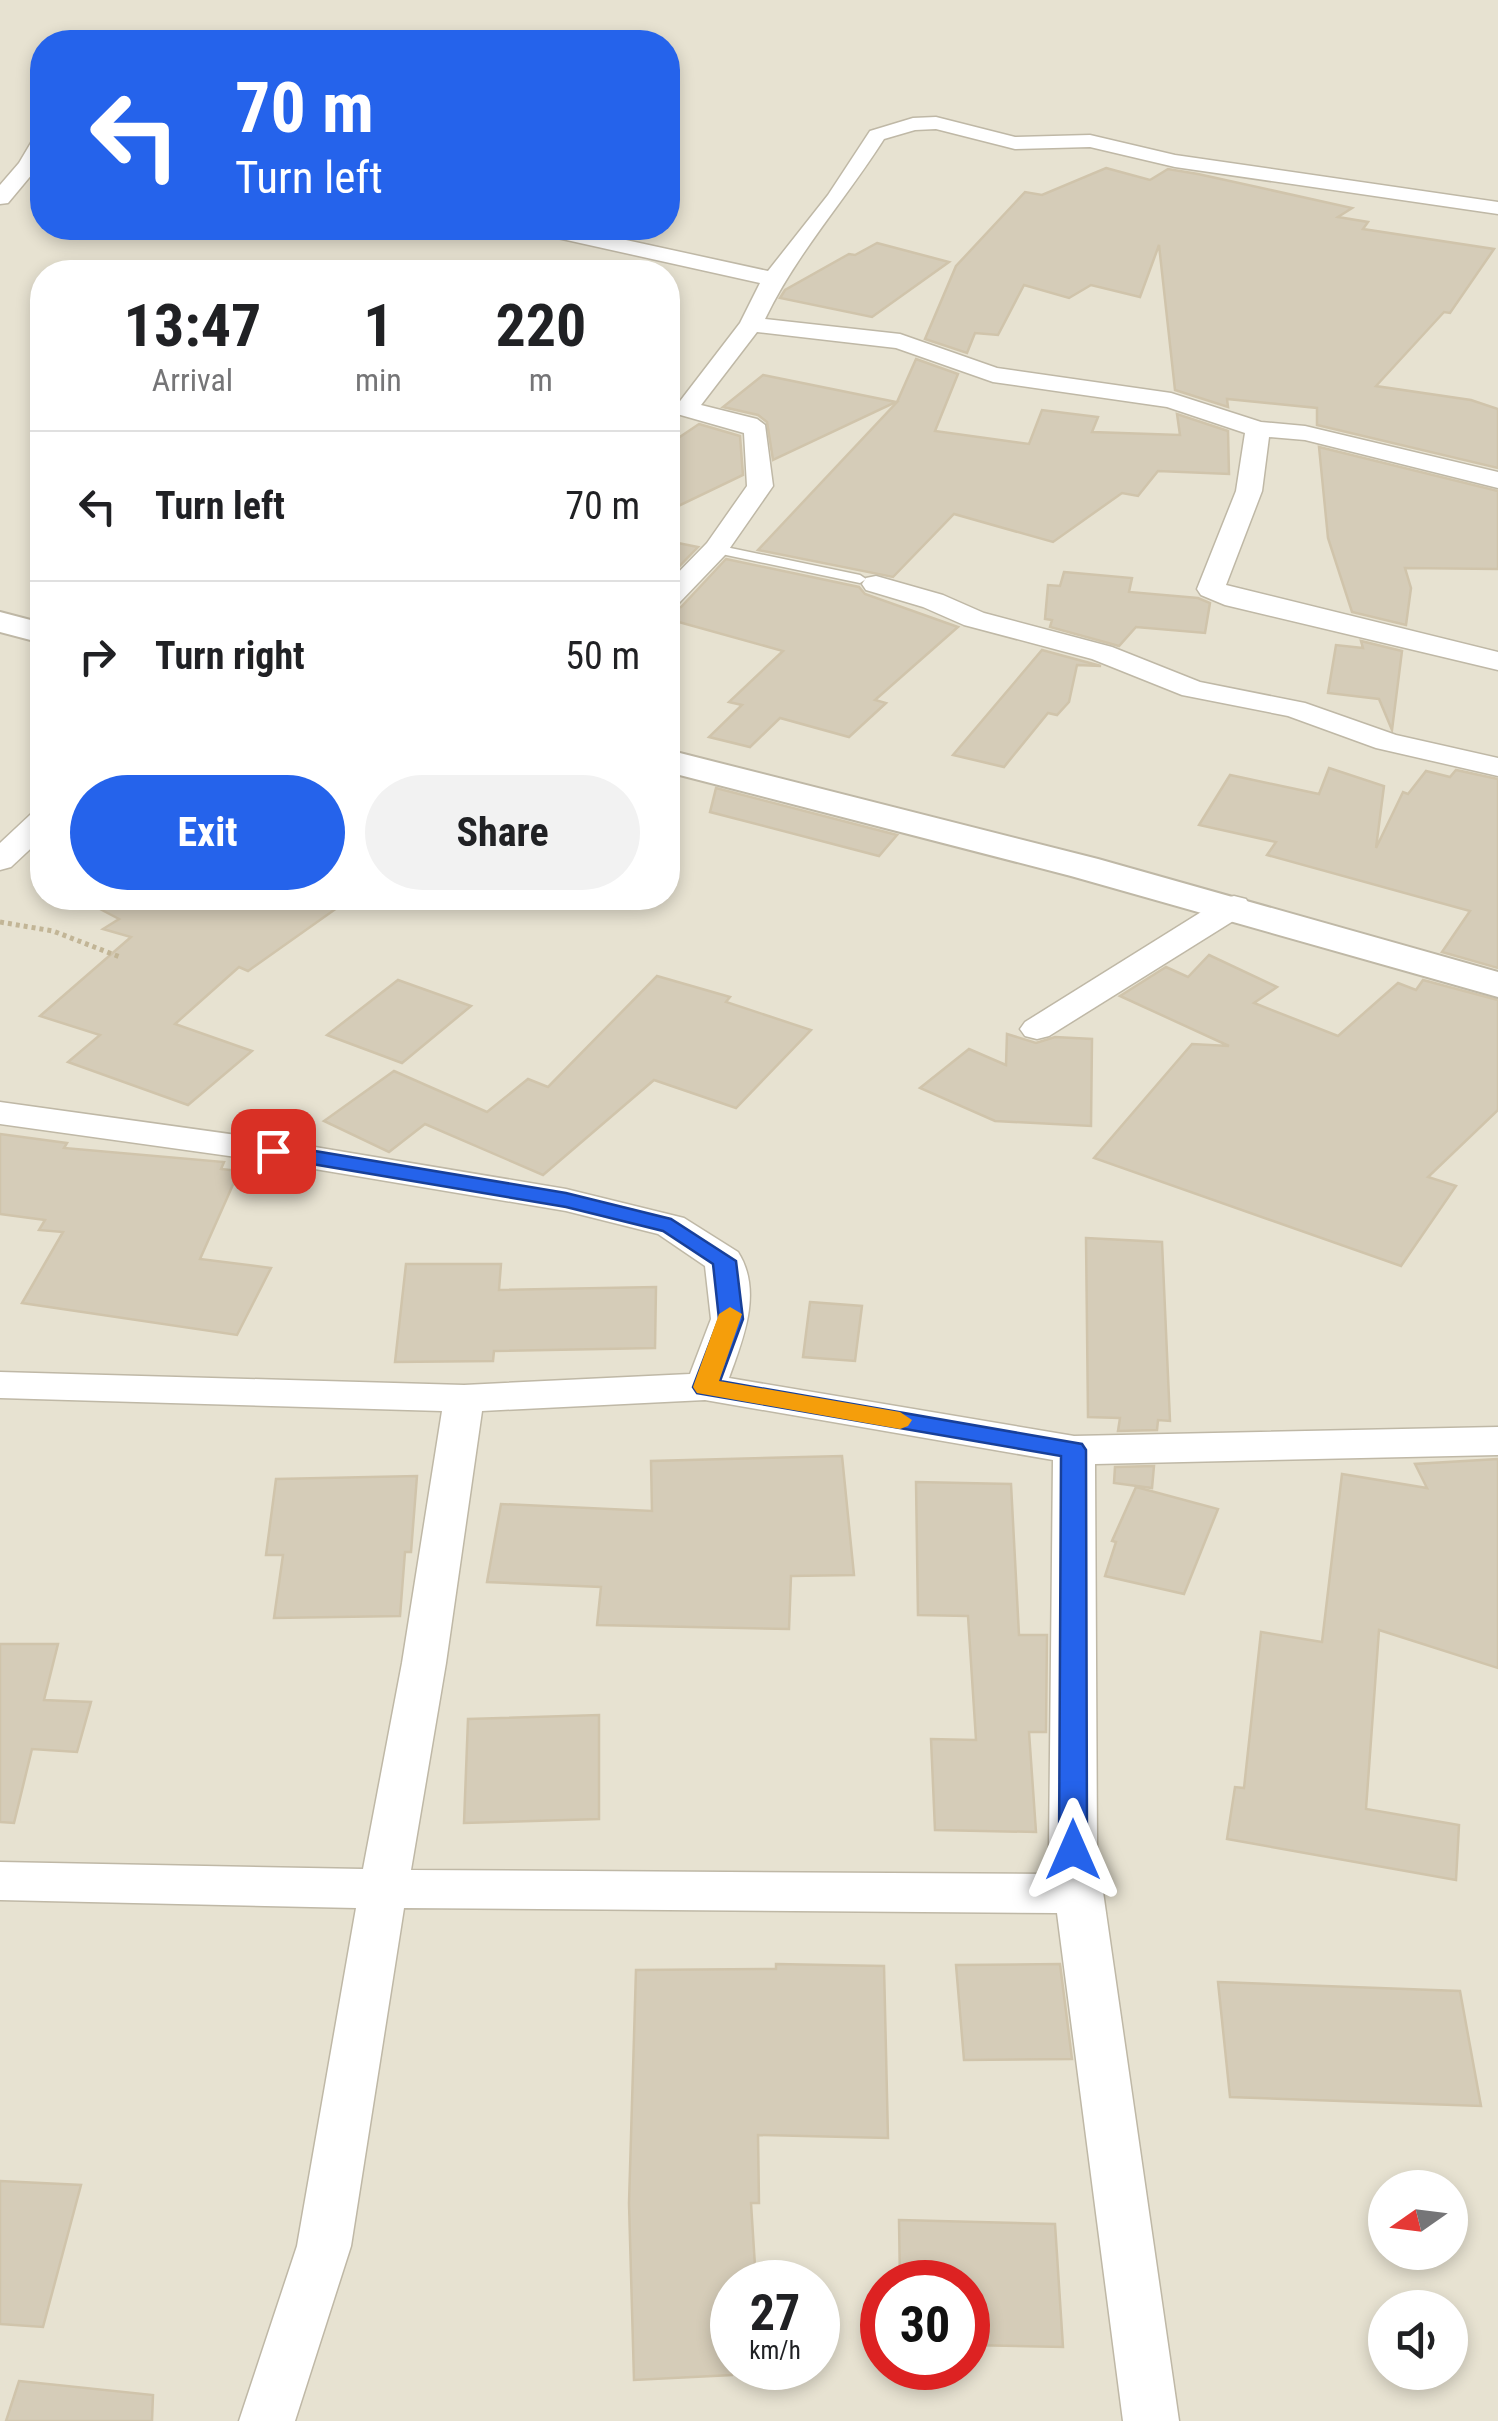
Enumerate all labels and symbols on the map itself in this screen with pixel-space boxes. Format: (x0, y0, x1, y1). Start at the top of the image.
pin (231, 1109, 316, 1194)
position arrow (1021, 1798, 1125, 1902)
north arrow (1368, 2170, 1468, 2270)
speed limit sign: 30 (860, 2260, 990, 2390)

